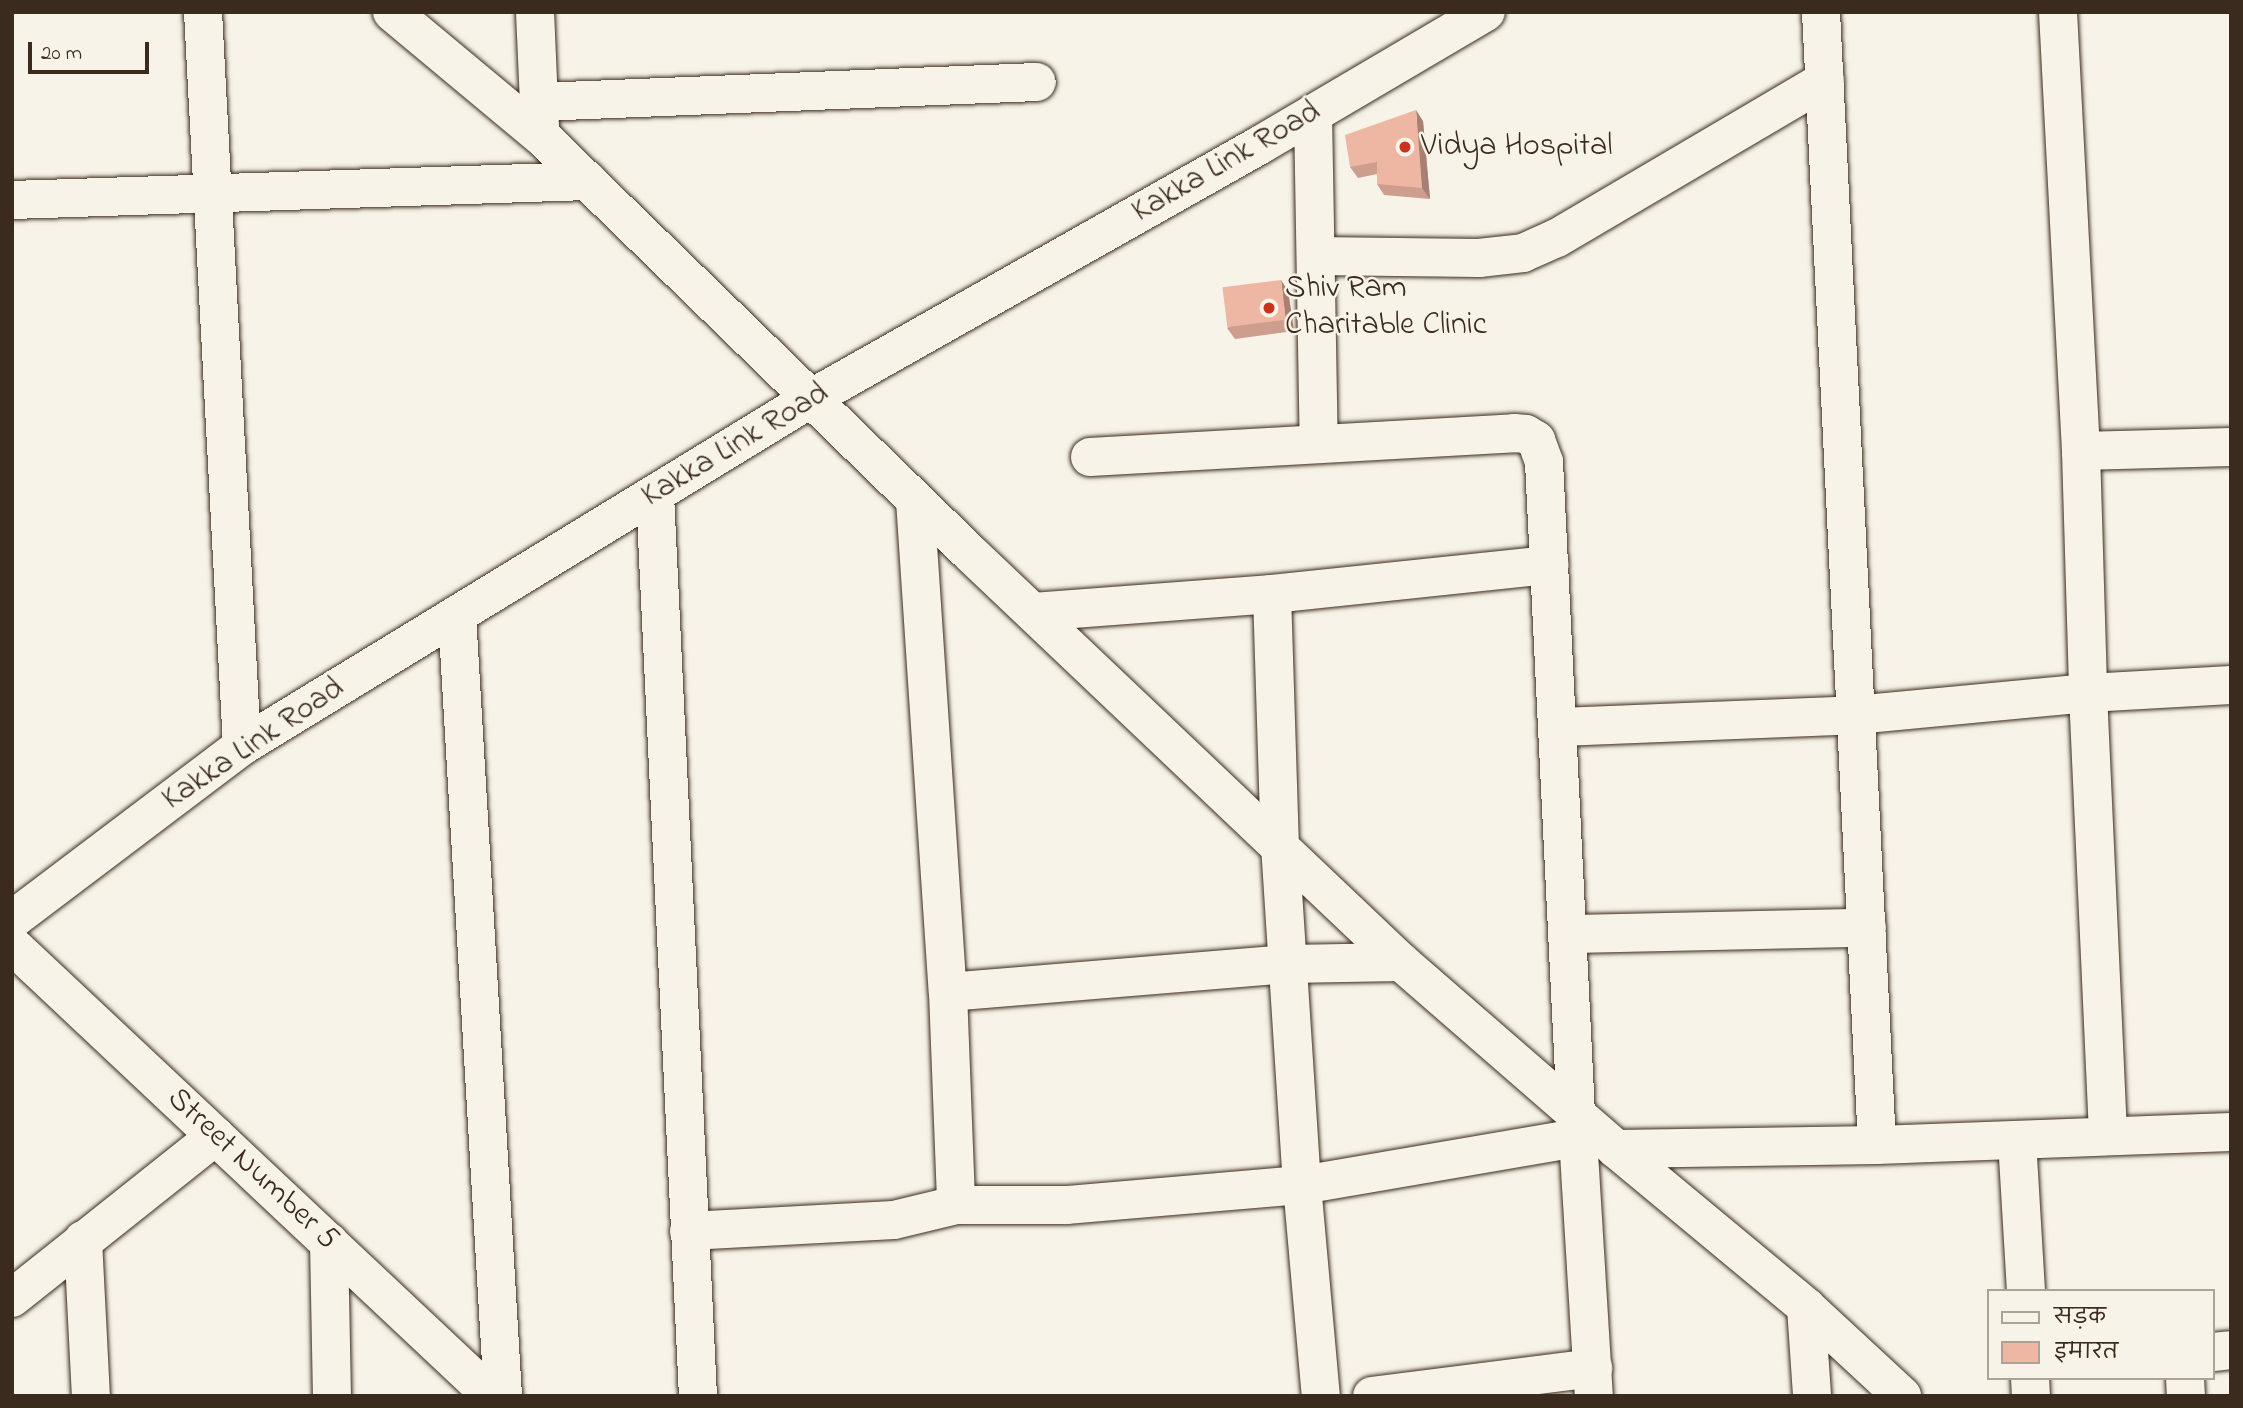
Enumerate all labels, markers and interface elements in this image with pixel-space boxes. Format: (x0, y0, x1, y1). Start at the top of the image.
scale bar (32, 28, 152, 72)
text: 20 m (41, 39, 82, 69)
street label: Kakka Link Road (1126, 94, 1328, 232)
place label: Vidya Hospital (1421, 128, 1613, 166)
marker: Vidya Hospital (1395, 137, 1415, 157)
place label: Shiv Ram Charitable Clinic (1285, 271, 1487, 346)
marker: Shiv Ram Charitable Clinic (1259, 298, 1279, 318)
street label: Kakka Link Road (636, 375, 836, 517)
street label: Kakka Link Road (156, 670, 352, 820)
street label: Street Number 5 (158, 1081, 346, 1259)
legend (1988, 1289, 2215, 1380)
text: सड़क (2054, 1303, 2106, 1333)
text: इमारत (2054, 1338, 2118, 1368)

